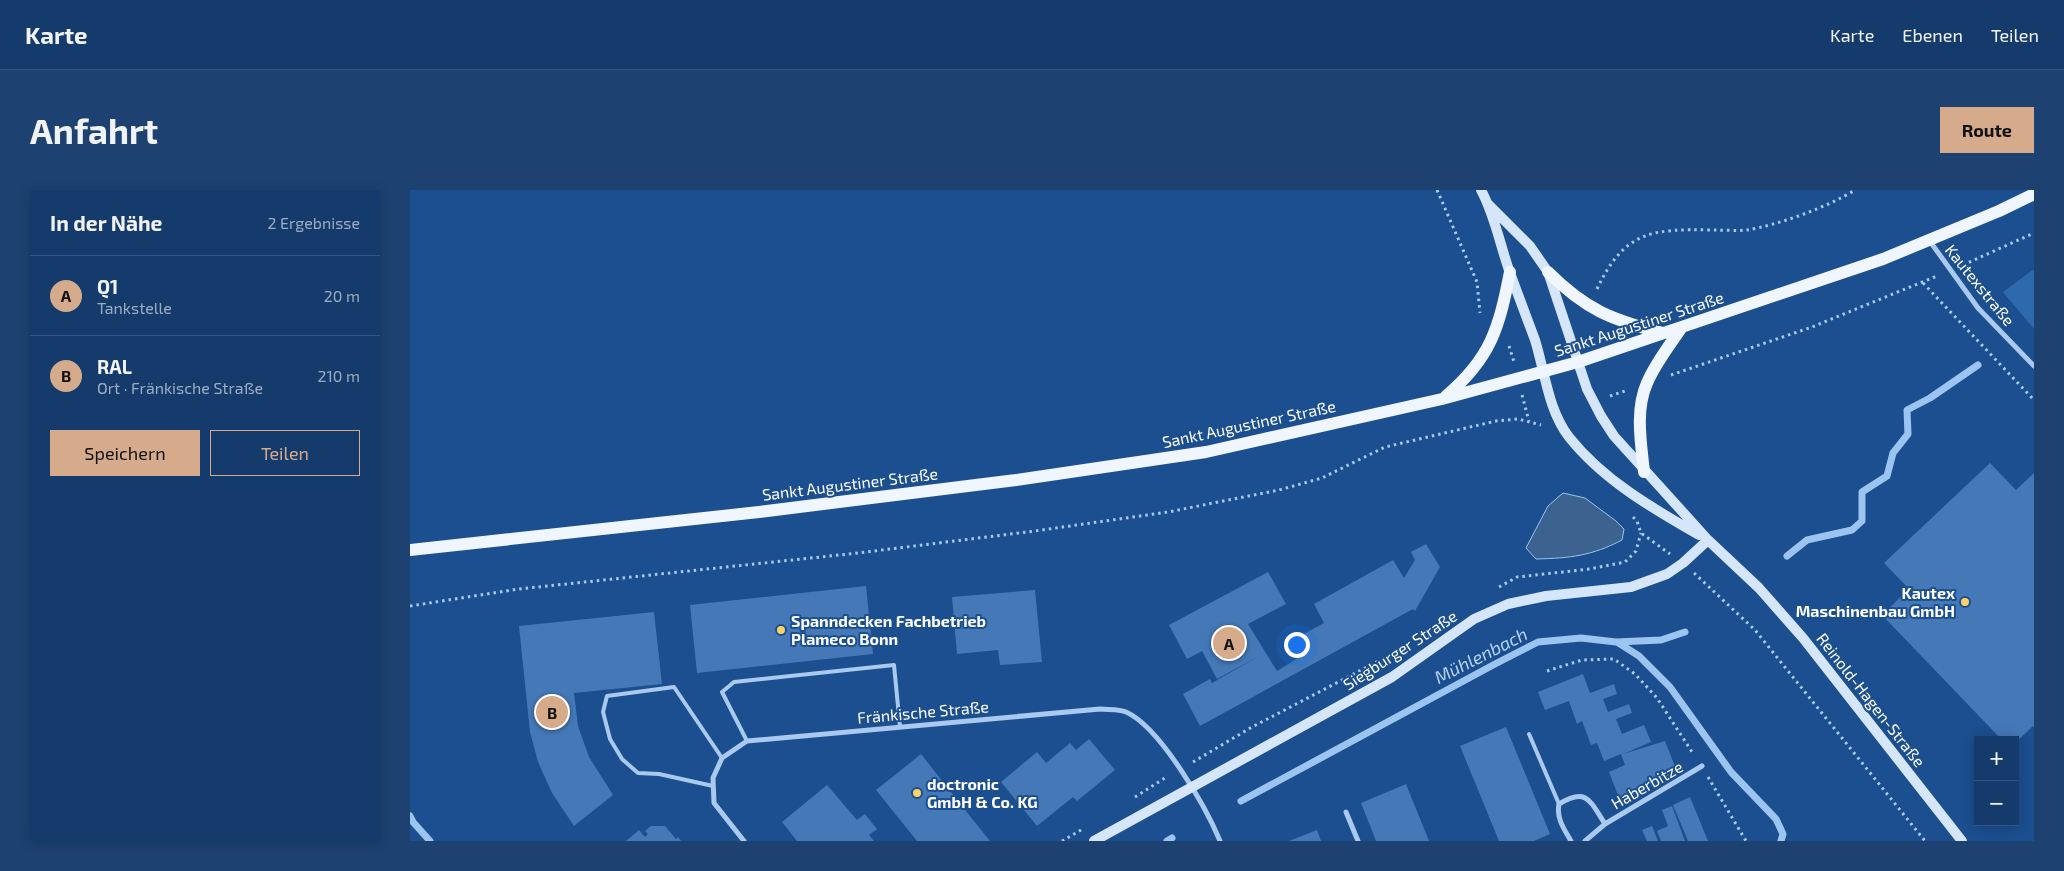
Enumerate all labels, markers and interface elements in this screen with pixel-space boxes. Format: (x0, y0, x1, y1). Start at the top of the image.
text: Karte (25, 20, 88, 49)
text: Karte (1830, 24, 1874, 46)
text: Ebenen (1902, 24, 1963, 46)
text: Teilen (1991, 24, 2039, 46)
button: Route (1940, 107, 2034, 153)
text: Anfahrt (30, 109, 158, 151)
text: In der Nähe (50, 210, 162, 235)
text: 2 Ergebnisse (267, 213, 360, 232)
street label: Kautexstraße (1942, 240, 2019, 329)
text: Q1 (97, 275, 118, 298)
text: A (61, 286, 71, 305)
text: 20 m (324, 286, 360, 305)
street label: Sankt Augustiner Straße (1552, 287, 1726, 360)
text: Tankstelle (97, 298, 172, 317)
text: RAL (97, 355, 132, 378)
text: B (61, 366, 71, 385)
text: 210 m (317, 366, 360, 385)
text: Ort · Fränkische Straße (97, 378, 263, 397)
street label: Sankt Augustiner Straße (1160, 396, 1337, 451)
button: Speichern (50, 430, 200, 476)
button: Teilen (210, 430, 360, 476)
street label: Sankt Augustiner Straße (761, 463, 939, 504)
place label: Kautex Maschinenbau GmbH (1796, 583, 1955, 620)
marker: Kautex Maschinenbau GmbH (1959, 596, 1971, 608)
street label: Siegburger Straße (1339, 606, 1460, 693)
place label: Spanndecken Fachbetrieb Plameco Bonn (791, 611, 986, 648)
water label: Mühlenbach (1430, 622, 1531, 688)
marker: Spanndecken Fachbetrieb Plameco Bonn (775, 624, 787, 636)
pin: A (1213, 624, 1245, 662)
street label: Reinold-Hagen-Straße (1813, 629, 1930, 770)
your location (1284, 632, 1310, 658)
pin: B (536, 693, 568, 731)
street label: Fränkische Straße (856, 696, 990, 727)
map controls (1974, 736, 2019, 826)
button: + (1974, 736, 2019, 781)
street label: Haberbitze (1608, 756, 1686, 813)
place label: doctronic GmbH & Co. KG (927, 774, 1038, 811)
button: − (1974, 781, 2019, 826)
marker: doctronic GmbH & Co. KG (911, 787, 923, 799)

